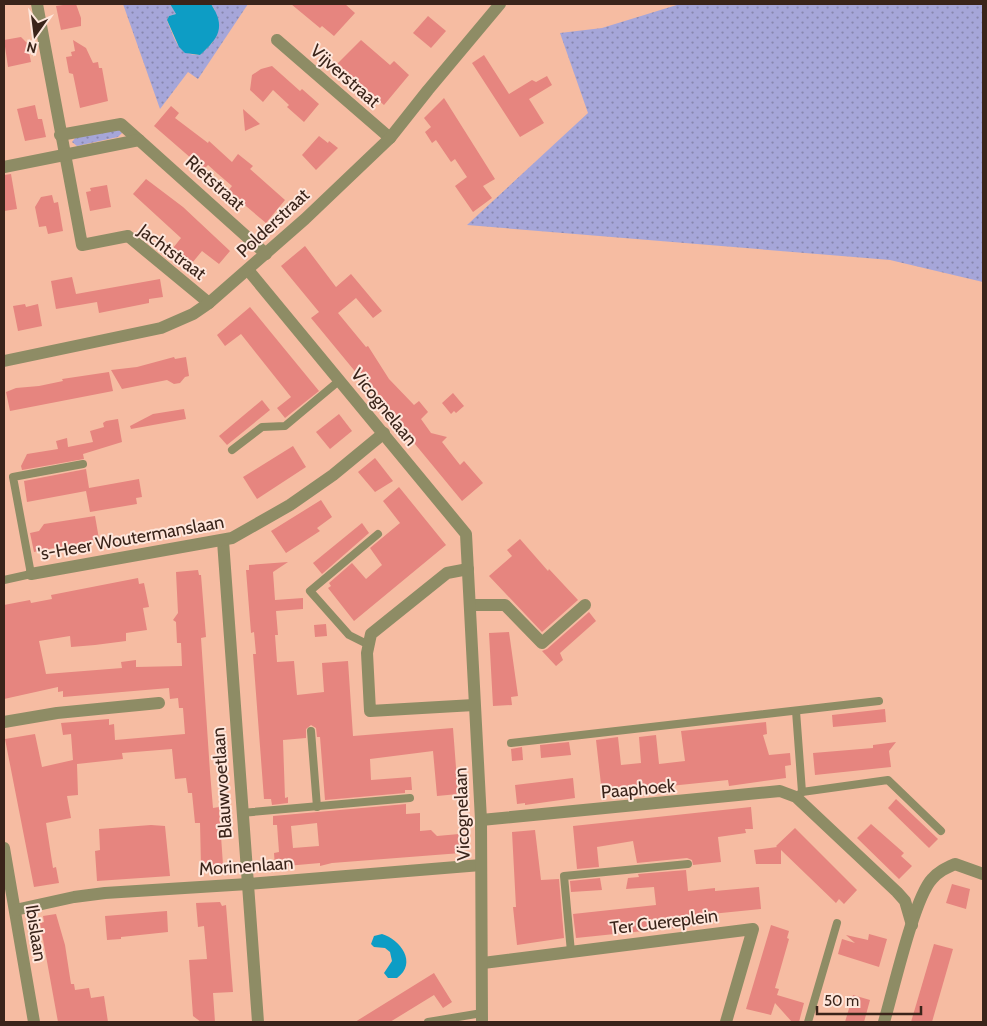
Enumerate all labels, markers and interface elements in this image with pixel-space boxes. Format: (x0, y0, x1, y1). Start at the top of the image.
north arrow (10, 10, 60, 60)
text: N (25, 38, 39, 58)
street label: Vijverstraat (306, 40, 384, 112)
street label: Rietstraat (181, 151, 249, 215)
street label: Polderstraat (232, 184, 314, 262)
street label: Jachtstraat (133, 219, 210, 285)
street label: Vicognelaan (346, 364, 422, 450)
street label: 's-Heer Woutermanslaan (36, 511, 226, 565)
street label: Blauwvoetlaan (207, 727, 237, 839)
street label: Vicognelaan (449, 767, 475, 861)
street label: Paaphoek (600, 775, 677, 803)
street label: Morinenlaan (198, 852, 294, 880)
street label: Ibislaan (21, 903, 51, 963)
street label: Ter Cuereplein (609, 904, 719, 940)
scale bar (817, 984, 921, 1016)
text: 50 m (824, 992, 859, 1010)

